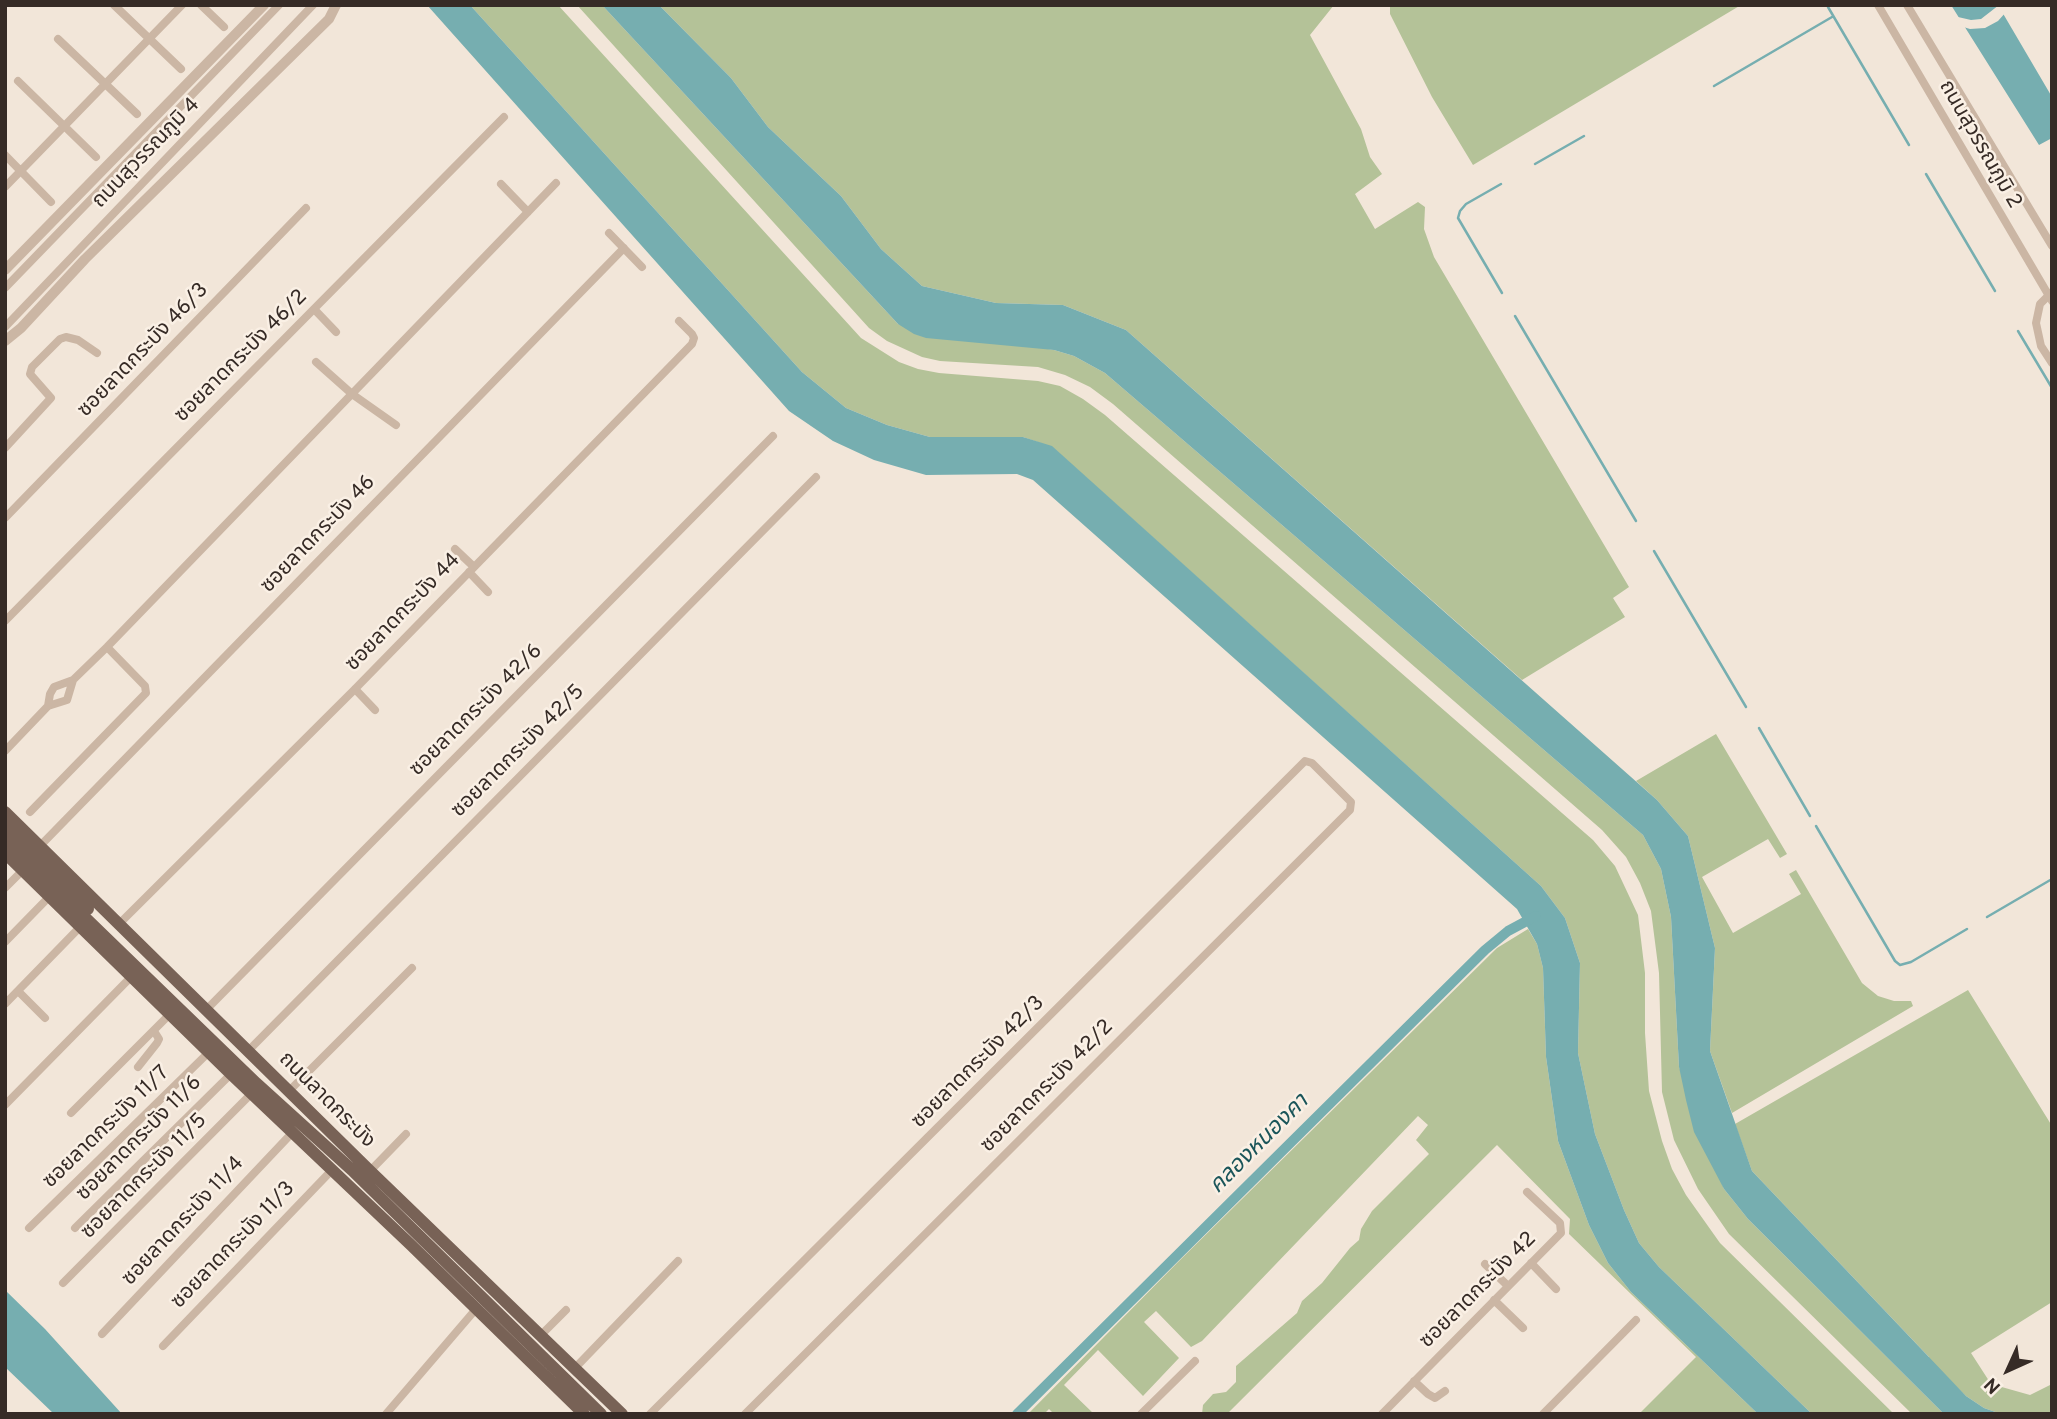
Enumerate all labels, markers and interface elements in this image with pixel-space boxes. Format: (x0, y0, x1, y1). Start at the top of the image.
street label: ถนนสุวรรณภูมิ 2 (1932, 76, 2026, 214)
street label: ถนนสุวรรณภูมิ 4 (88, 94, 206, 214)
street label: ซอยลาดกระบัง 46/3 (73, 279, 215, 423)
street label: ซอยลาดกระบัง 46/2 (170, 285, 314, 429)
street label: ซอยลาดกระบัง 46 (256, 471, 382, 599)
street label: ซอยลาดกระบัง 44 (341, 549, 467, 677)
street label: ซอยลาดกระบัง 42/6 (405, 639, 549, 783)
street label: ซอยลาดกระบัง 42/5 (447, 680, 591, 824)
street label: ซอยลาดกระบัง 42/3 (907, 991, 1051, 1135)
street label: ซอยลาดกระบัง 42/2 (976, 1015, 1120, 1159)
street label: ถนนลาดกระบัง (273, 1048, 379, 1154)
street label: ซอยลาดกระบัง 11/7 (39, 1061, 175, 1195)
street label: ซอยลาดกระบัง 11/6 (72, 1071, 208, 1207)
water label: คลองหนองคา (1204, 1089, 1316, 1201)
street label: ซอยลาดกระบัง 11/5 (77, 1109, 213, 1245)
street label: ซอยลาดกระบัง 11/4 (118, 1152, 250, 1292)
street label: ซอยลาดกระบัง 11/3 (167, 1177, 301, 1315)
street label: ซอยลาดกระบัง 42 (1416, 1228, 1542, 1354)
north arrow (1973, 1335, 2043, 1405)
text: N (1980, 1372, 2006, 1398)

